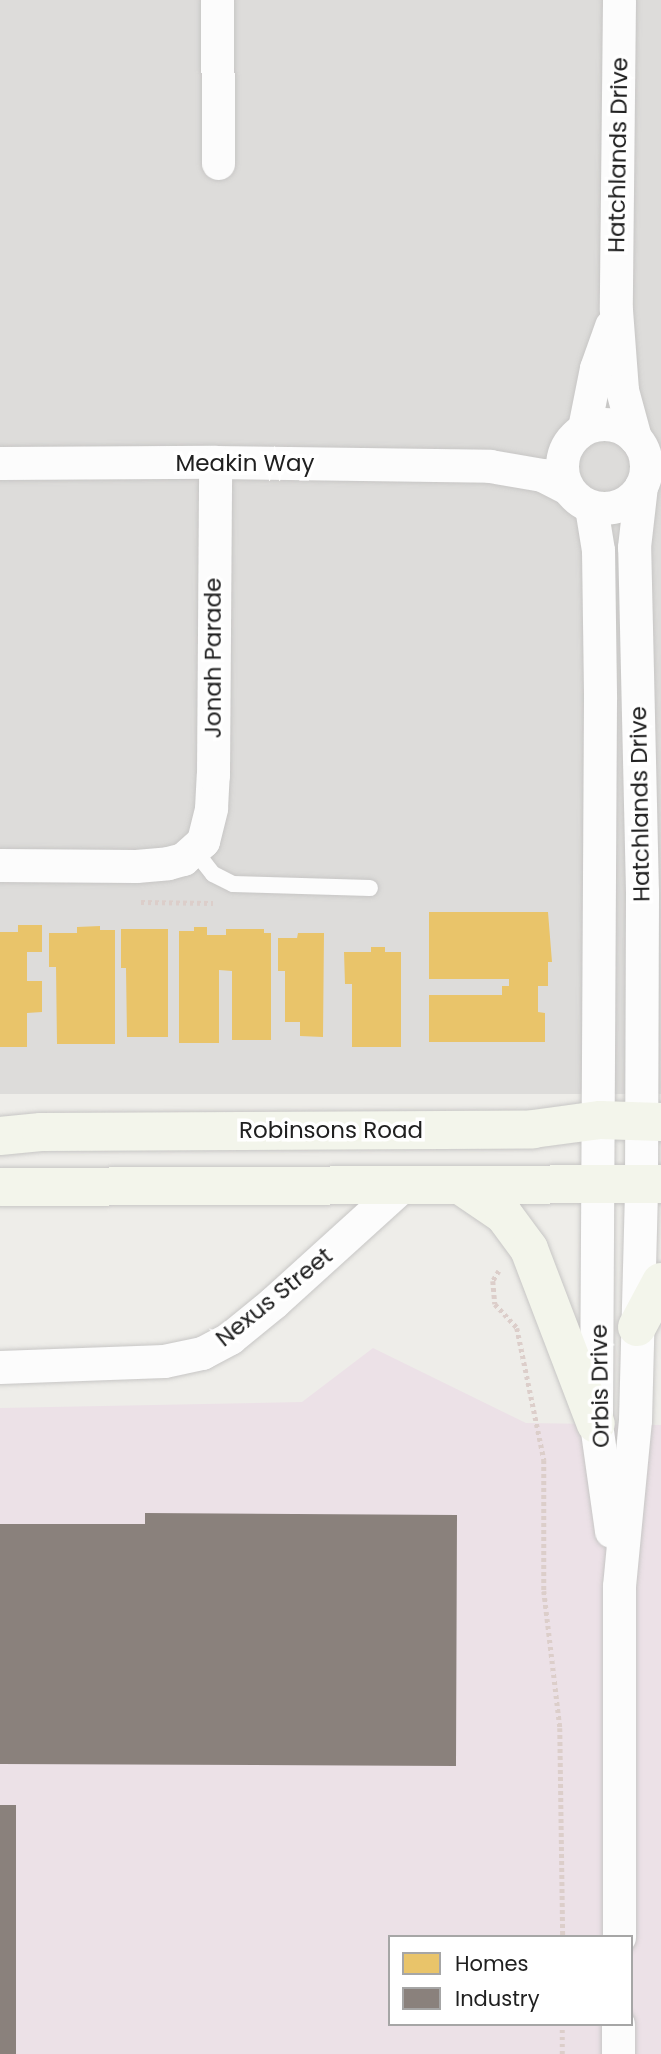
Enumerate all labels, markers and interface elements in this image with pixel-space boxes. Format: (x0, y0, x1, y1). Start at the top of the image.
street label: Hatchlands Drive (602, 57, 634, 253)
street label: Meakin Way (176, 449, 314, 477)
street label: Jonah Parade (199, 578, 227, 738)
street label: Hatchlands Drive (624, 706, 656, 902)
street label: Robinsons Road (239, 1116, 423, 1144)
street label: Nexus Street (210, 1242, 338, 1352)
street label: Orbis Drive (585, 1324, 615, 1448)
legend (388, 1935, 633, 2026)
text: Homes (455, 1949, 529, 1978)
text: Industry (455, 1984, 540, 2013)

